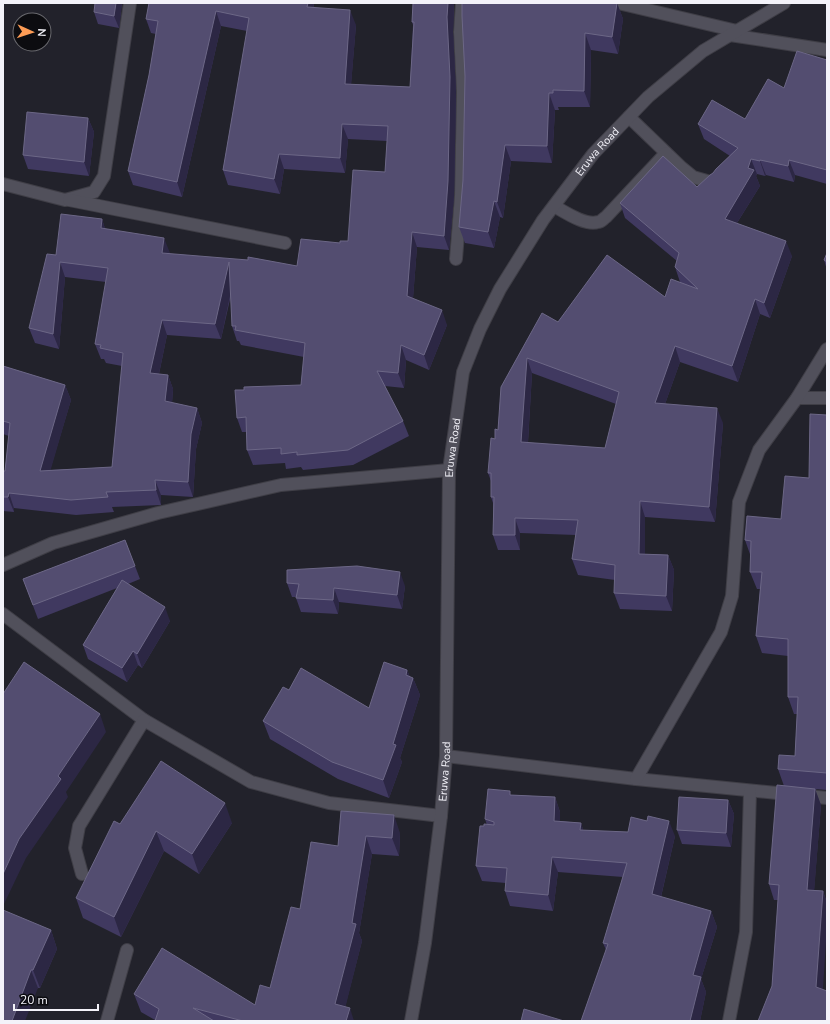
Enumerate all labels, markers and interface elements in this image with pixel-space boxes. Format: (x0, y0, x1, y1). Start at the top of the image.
north arrow (12, 12, 52, 52)
text: N (34, 28, 49, 37)
street label: Eruwa Road (572, 124, 622, 179)
street label: Eruwa Road (441, 417, 464, 478)
street label: Eruwa Road (435, 741, 454, 802)
scale bar (14, 986, 98, 1012)
text: 20 m (20, 992, 48, 1008)

